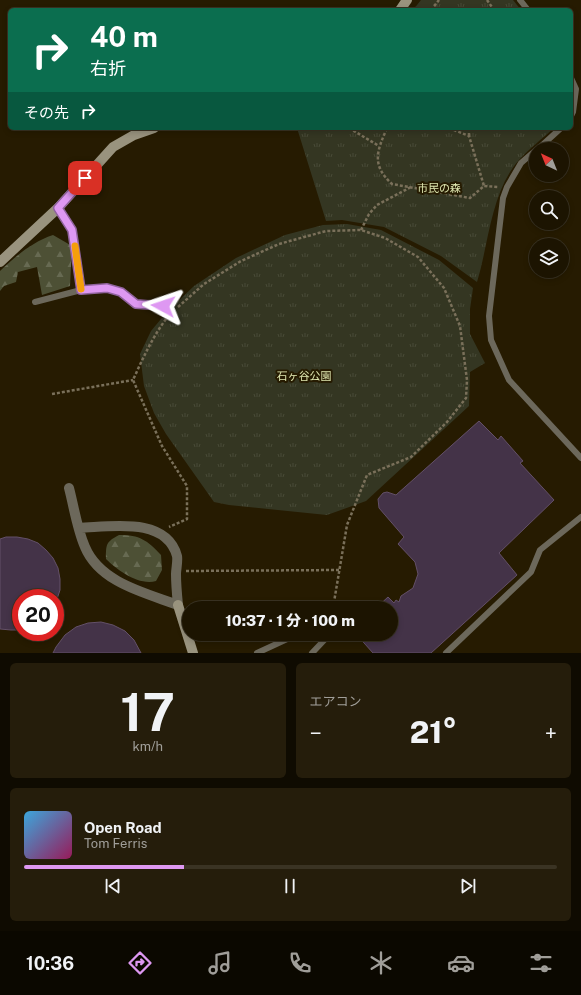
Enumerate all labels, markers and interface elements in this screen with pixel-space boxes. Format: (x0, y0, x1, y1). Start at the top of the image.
text: 40 m (90, 20, 158, 53)
icon: right (24, 24, 76, 76)
text: 右折 (90, 58, 126, 79)
icon: right (77, 100, 99, 122)
text: その先 (24, 104, 69, 121)
north arrow (529, 142, 569, 182)
map controls (529, 142, 569, 278)
pin (68, 161, 102, 195)
icon: arrive (74, 167, 96, 189)
park label: 市民の森 (417, 182, 461, 194)
button: search (529, 190, 569, 230)
button: layers (529, 238, 569, 278)
position arrow (142, 285, 184, 327)
park label: 石ヶ谷公園 (277, 370, 332, 382)
speed limit sign: 20 (12, 589, 64, 641)
text: 10:37 · 1 分 · 100 m (225, 612, 355, 629)
text: 17 (120, 682, 175, 743)
text: エアコン (310, 694, 362, 709)
text: 21° (410, 714, 457, 750)
text: − (310, 720, 322, 746)
text: + (545, 720, 557, 746)
text: km/h (132, 739, 163, 754)
text: Open Road (84, 819, 162, 836)
text: Tom Ferris (84, 836, 147, 851)
icon: previous (102, 875, 124, 897)
icon: pause (279, 875, 301, 897)
icon: next (457, 875, 479, 897)
icon: directions (126, 949, 154, 977)
icon: music (206, 949, 234, 977)
icon: phone (286, 949, 314, 977)
icon: climate (367, 949, 395, 977)
icon: car (447, 949, 475, 977)
icon: filters (527, 949, 555, 977)
text: 10:36 (26, 953, 74, 974)

